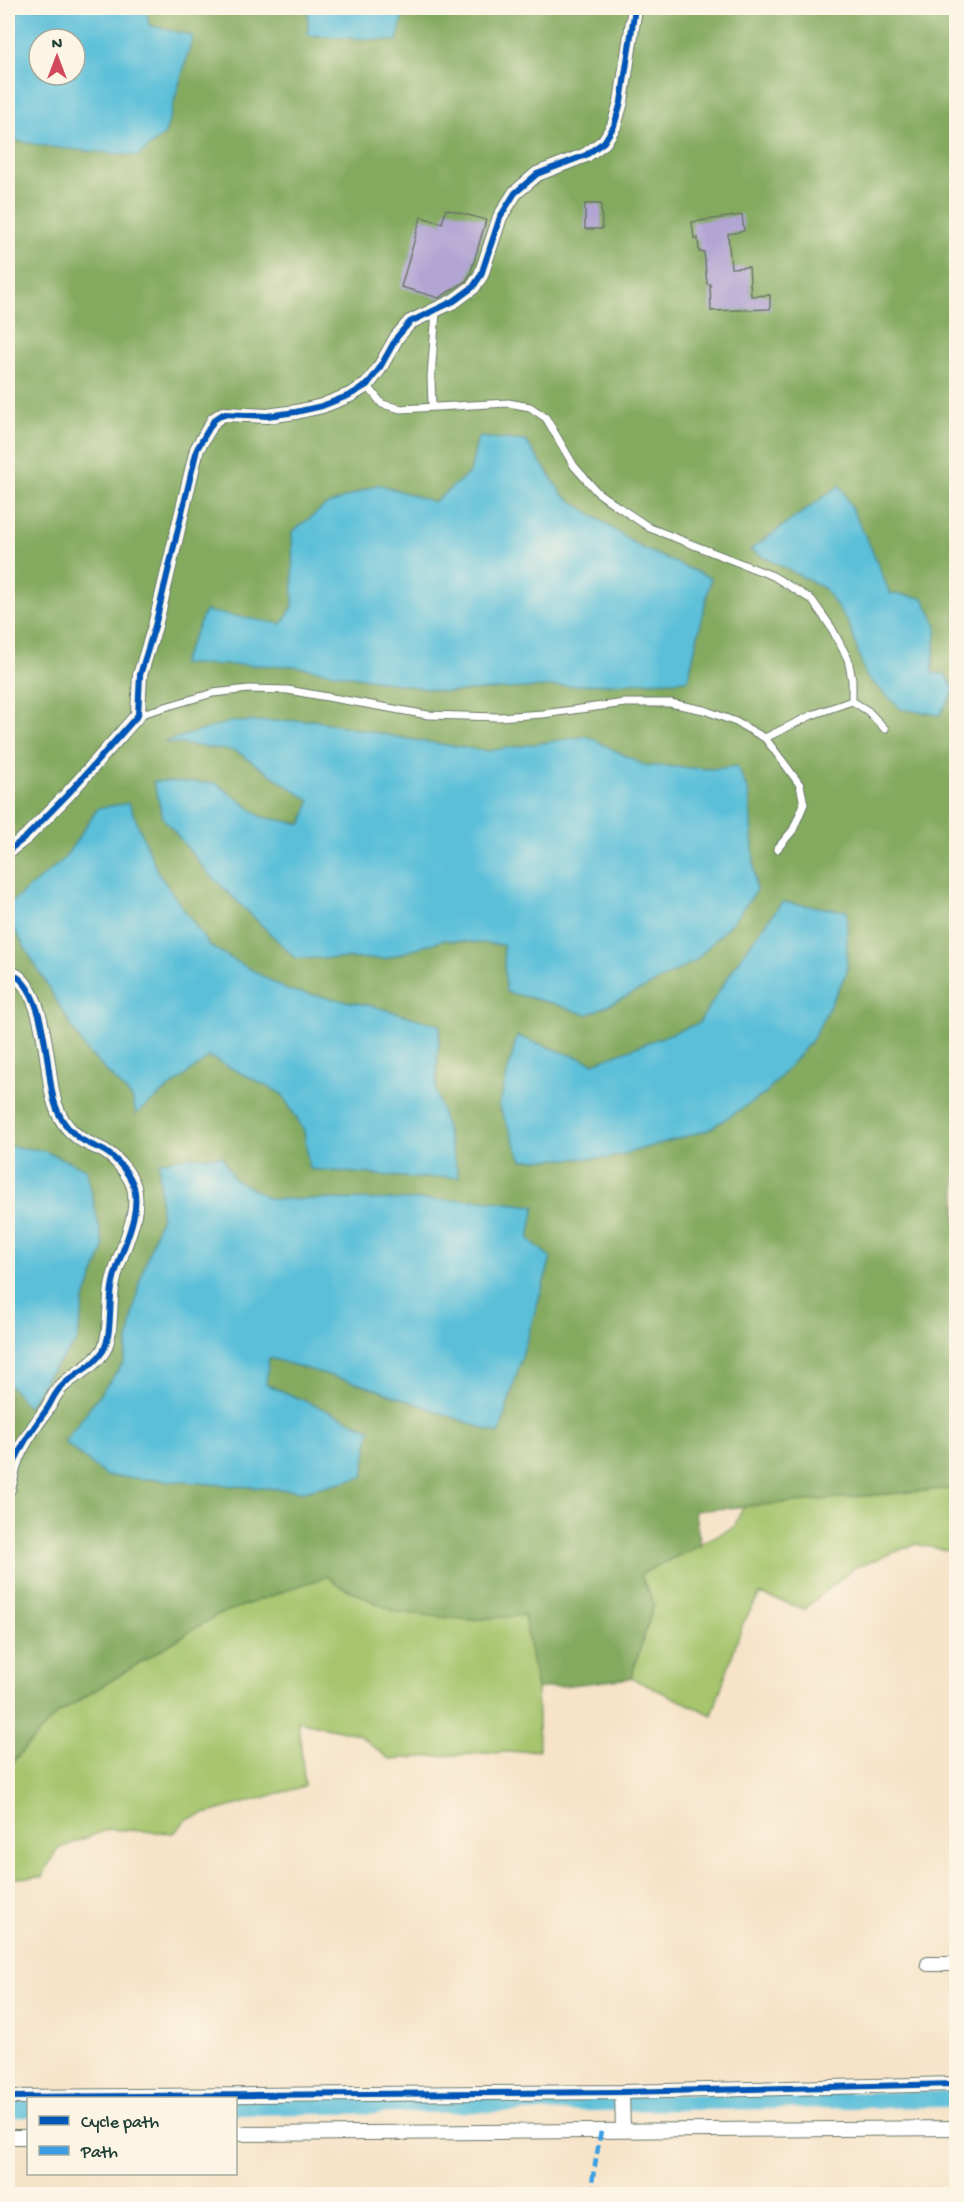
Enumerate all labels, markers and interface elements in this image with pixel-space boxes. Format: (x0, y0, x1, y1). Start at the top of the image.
north arrow (27, 27, 87, 87)
text: N (52, 36, 63, 55)
legend (27, 2097, 237, 2175)
text: Cycle path (81, 2113, 159, 2134)
text: Path (80, 2143, 118, 2164)

